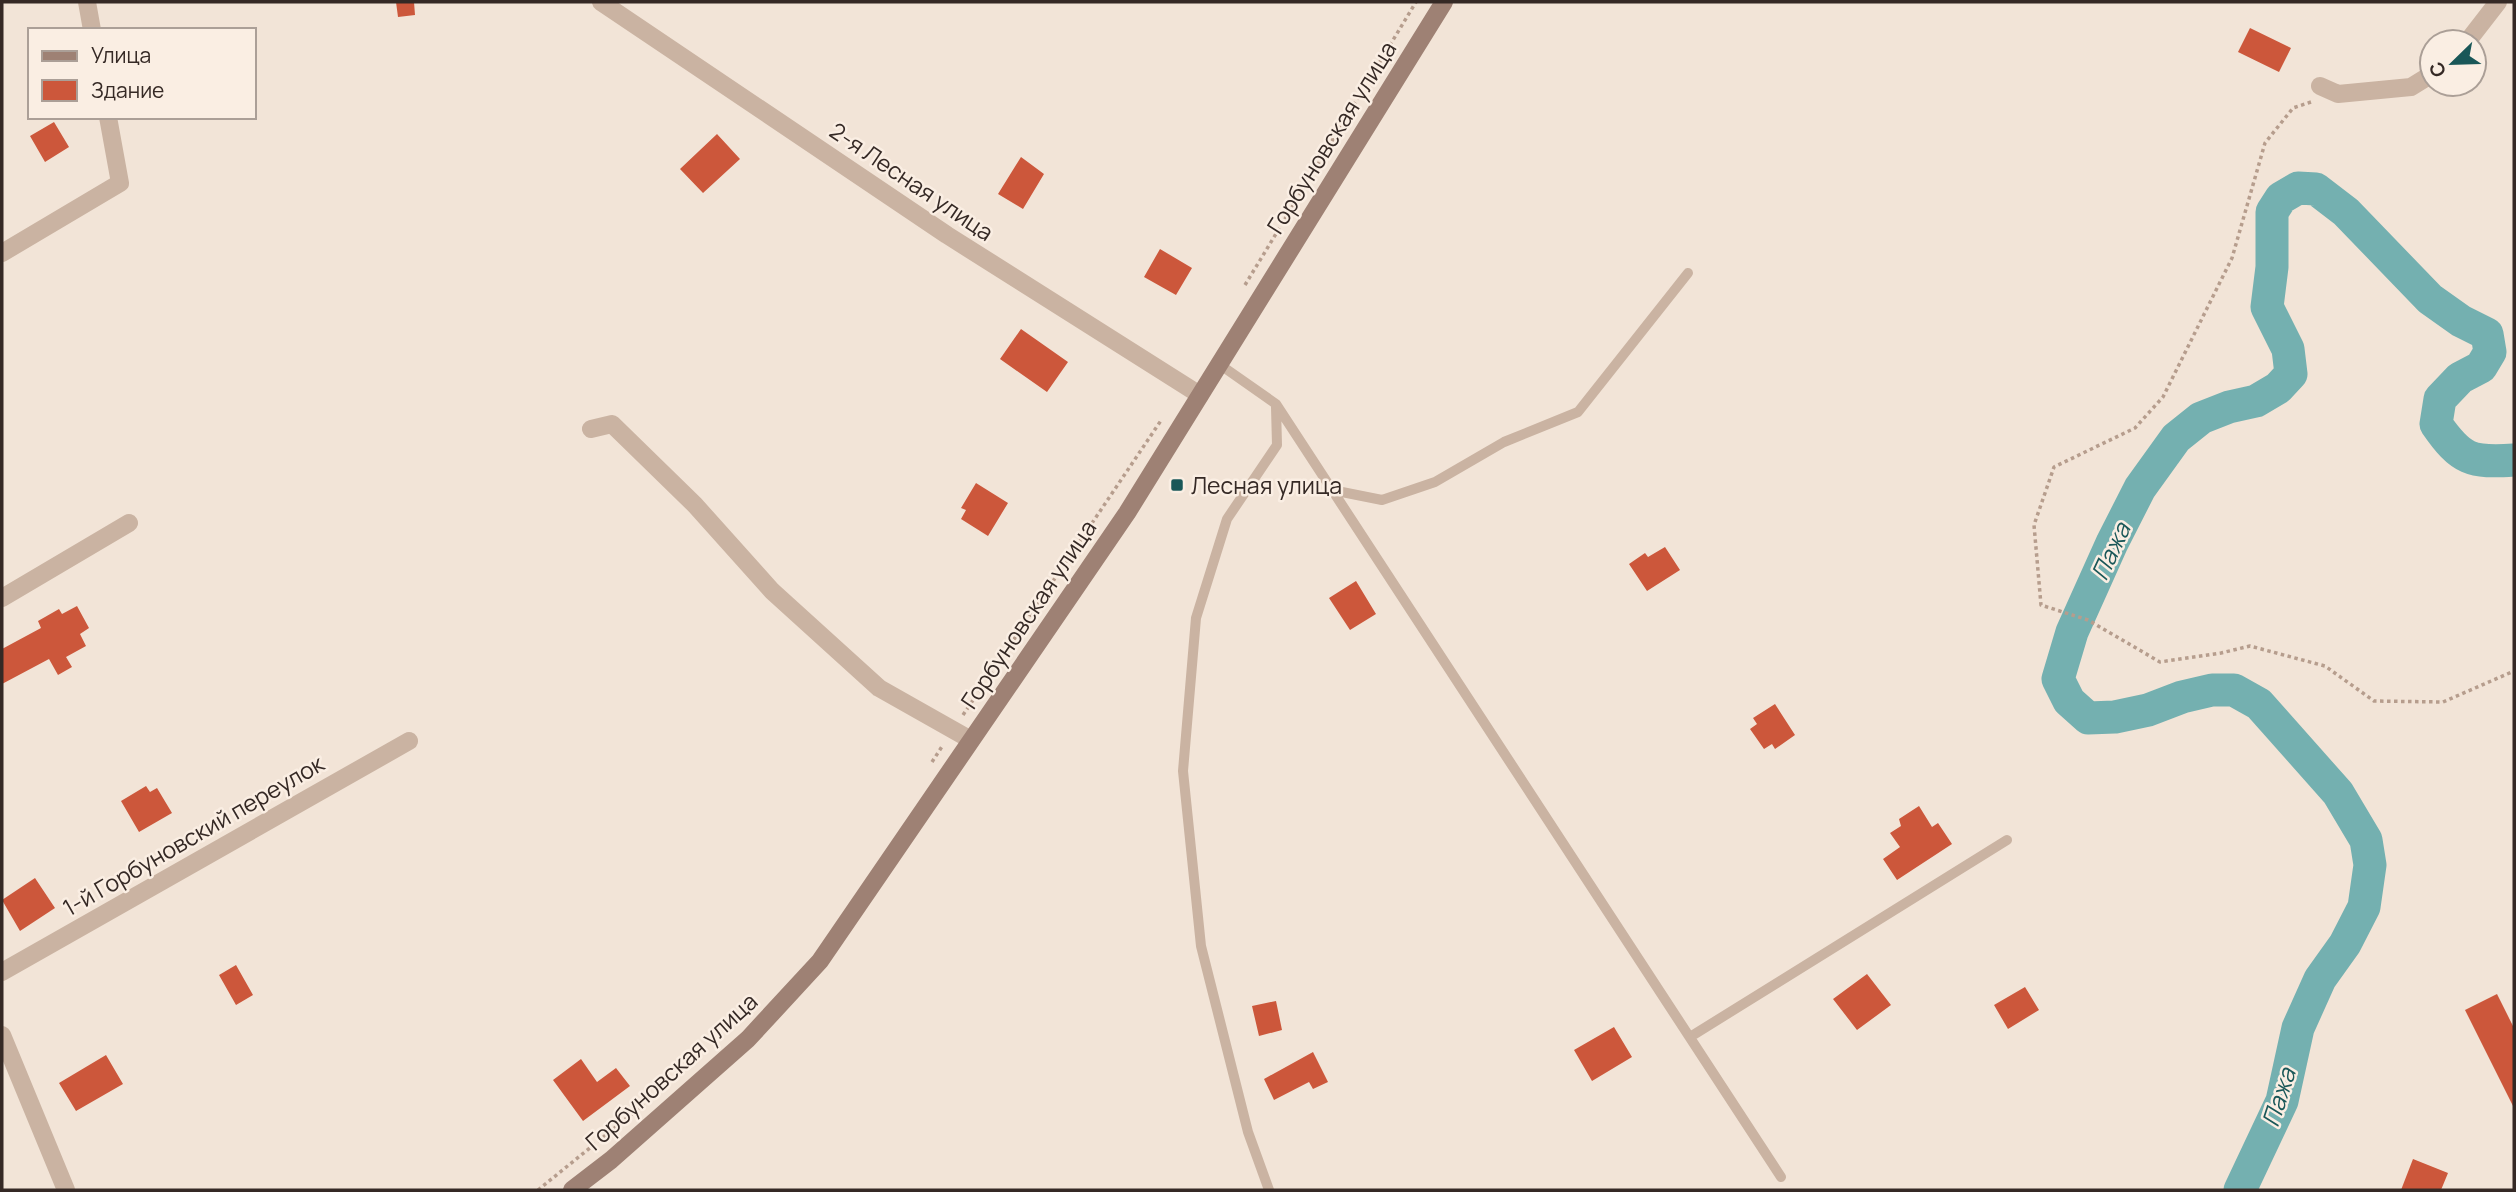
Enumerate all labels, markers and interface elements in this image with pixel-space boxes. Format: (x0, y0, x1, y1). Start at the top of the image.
legend (28, 28, 256, 119)
north arrow (2418, 28, 2488, 98)
street label: Горбуновская улица (1259, 35, 1403, 239)
text: Улица (91, 41, 151, 69)
text: С (2423, 58, 2452, 81)
text: Здание (91, 76, 164, 104)
street label: 2-я Лесная улица (824, 114, 1000, 248)
place label: Лесная улица (1191, 469, 1342, 501)
marker: Лесная улица (1169, 477, 1185, 493)
street label: Горбуновская улица (953, 513, 1103, 715)
water label: Пажа (2082, 516, 2138, 585)
street label: 1-й Горбуновский переулок (57, 747, 330, 923)
street label: Горбуновская улица (578, 985, 764, 1157)
water label: Пажа (2253, 1062, 2303, 1130)

